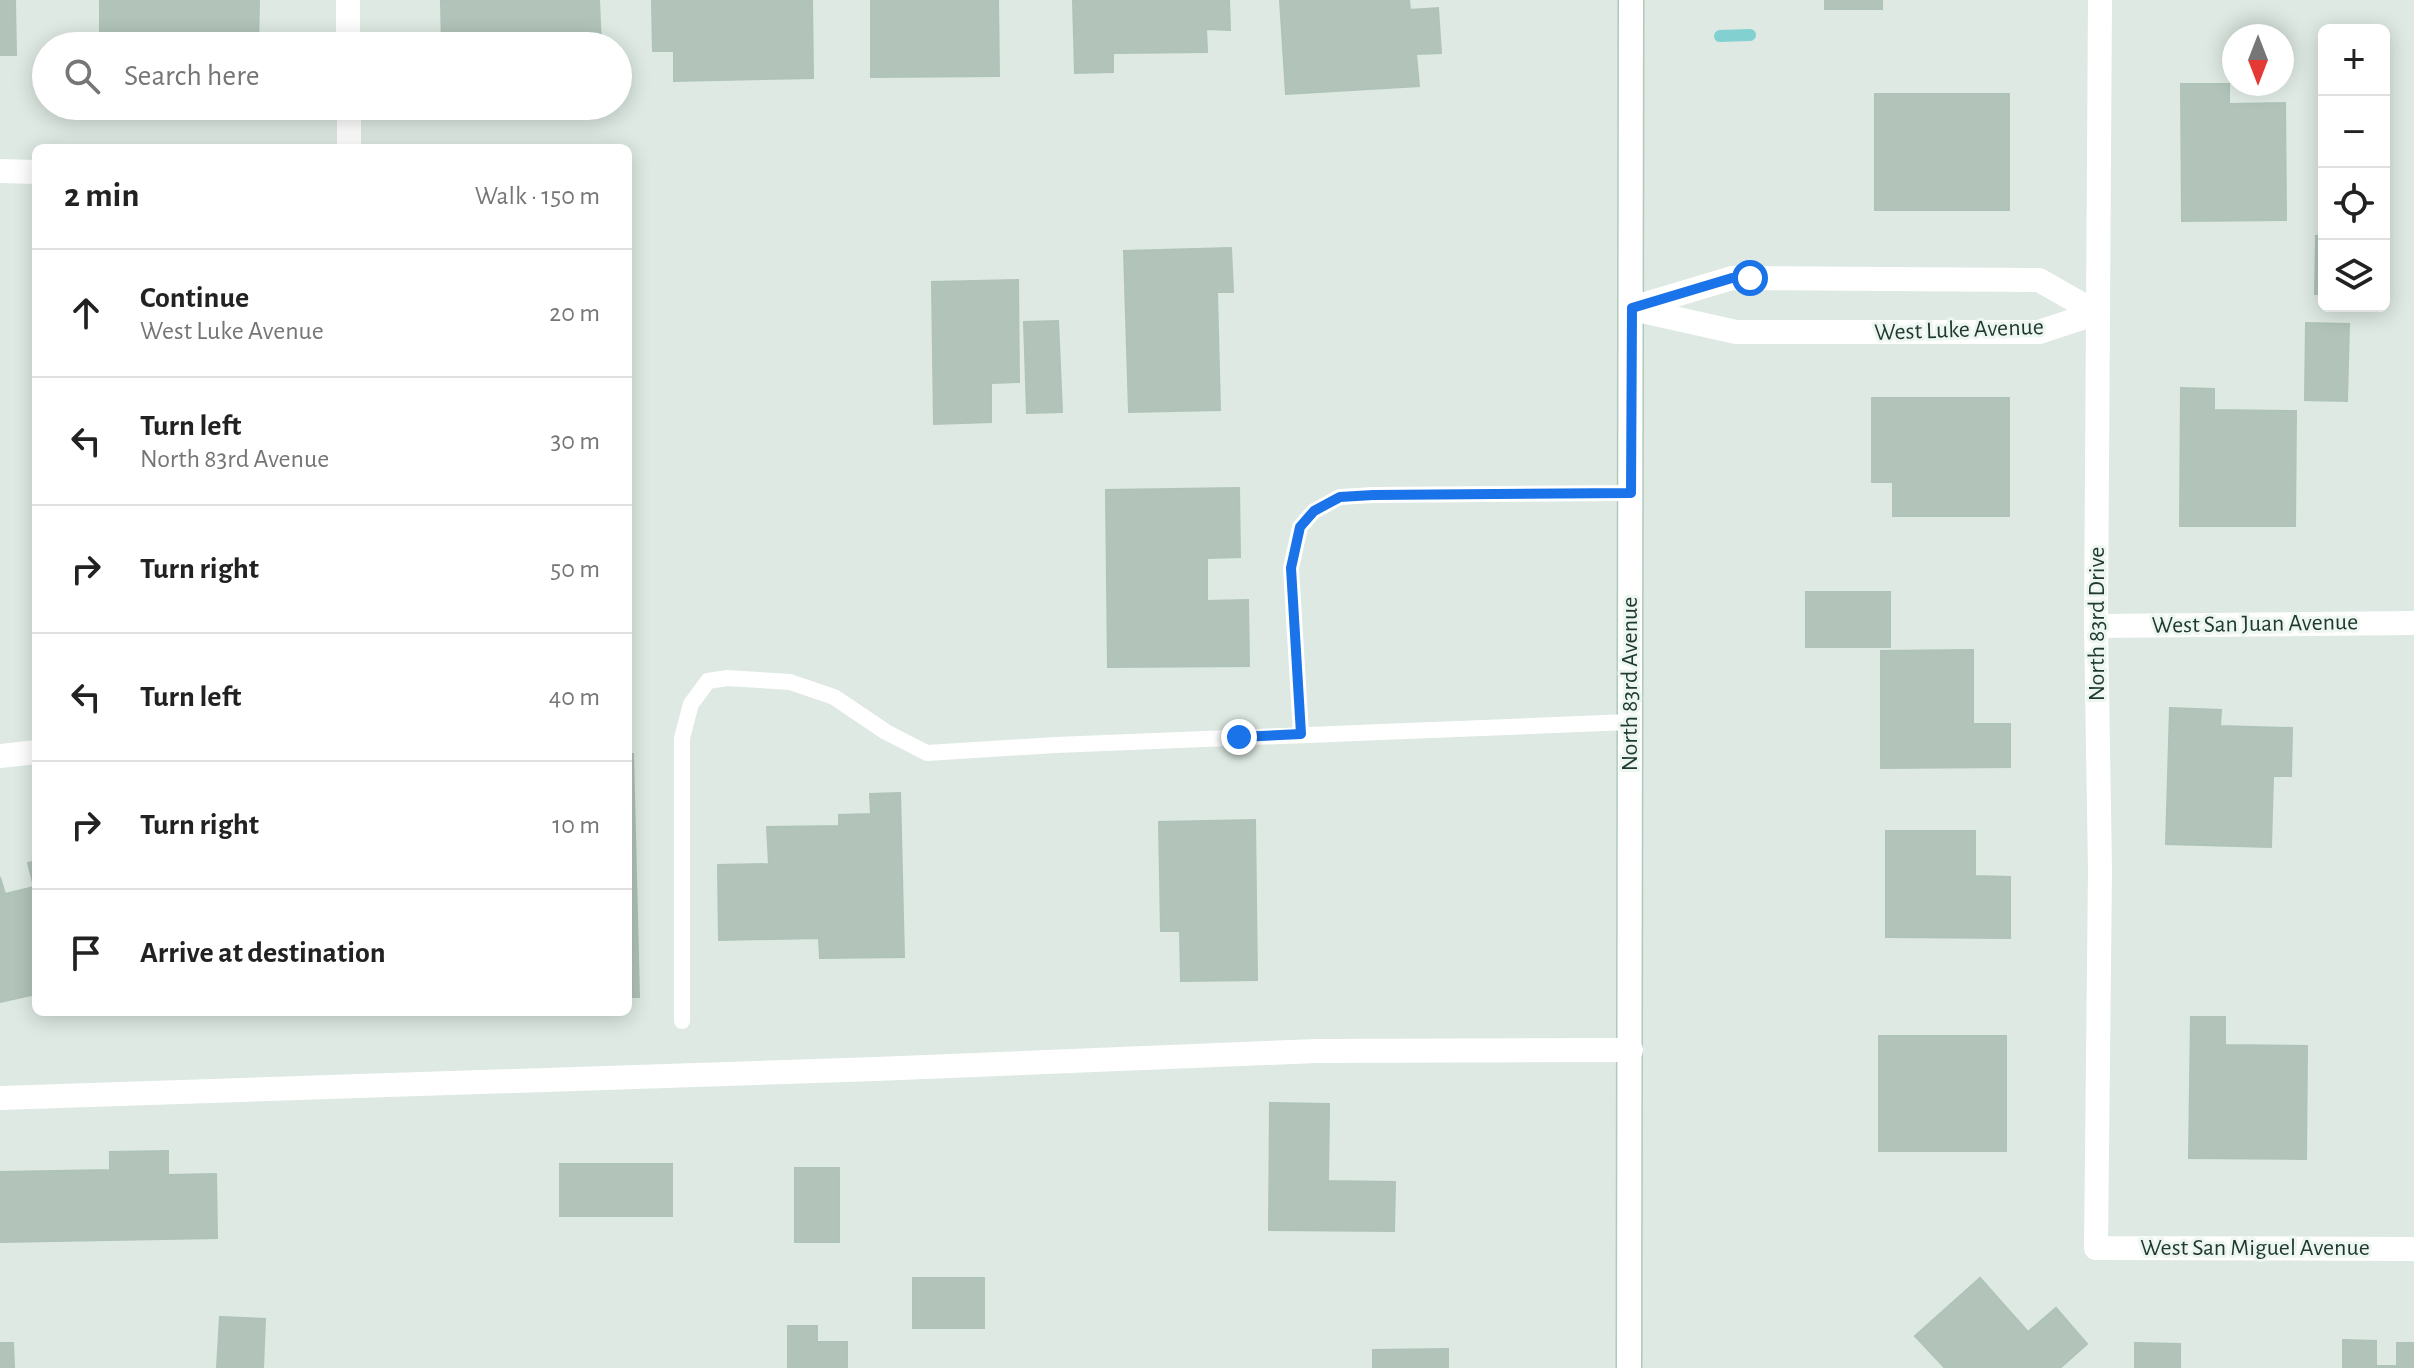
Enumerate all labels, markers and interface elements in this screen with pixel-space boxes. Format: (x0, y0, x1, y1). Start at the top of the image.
north arrow (2222, 24, 2294, 96)
map controls (2318, 24, 2390, 312)
button: + (2318, 24, 2390, 96)
search box (32, 32, 632, 120)
icon: search (60, 54, 104, 98)
text: Search here (124, 61, 260, 91)
button: − (2318, 96, 2390, 168)
button: locate (2318, 168, 2390, 240)
text: 2 min (64, 179, 139, 213)
text: Walk · 150 m (475, 183, 600, 209)
button: layers (2318, 240, 2390, 312)
route start (1732, 260, 1768, 296)
text: Continue (140, 283, 249, 313)
icon: ahead (64, 291, 108, 335)
text: 20 m (549, 300, 600, 326)
street label: West Luke Avenue (1874, 315, 2044, 345)
text: West Luke Avenue (140, 318, 324, 344)
text: Turn left (140, 411, 241, 441)
icon: left (64, 419, 108, 463)
text: 30 m (550, 428, 600, 454)
text: North 83rd Avenue (140, 446, 329, 472)
icon: right (64, 547, 108, 591)
street label: North 83rd Drive (2085, 547, 2109, 701)
text: Turn right (140, 554, 259, 584)
text: 50 m (550, 556, 600, 582)
street label: North 83rd Avenue (1618, 597, 1642, 771)
street label: West San Juan Avenue (2152, 610, 2358, 638)
icon: left (64, 675, 108, 719)
text: Turn left (140, 682, 241, 712)
text: 40 m (549, 684, 600, 710)
route end (1221, 719, 1257, 755)
icon: right (64, 803, 108, 847)
text: Turn right (140, 810, 259, 840)
text: 10 m (552, 812, 600, 838)
icon: arrive (64, 931, 108, 975)
text: Arrive at destination (140, 938, 386, 968)
street label: West San Miguel Avenue (2140, 1236, 2370, 1260)

